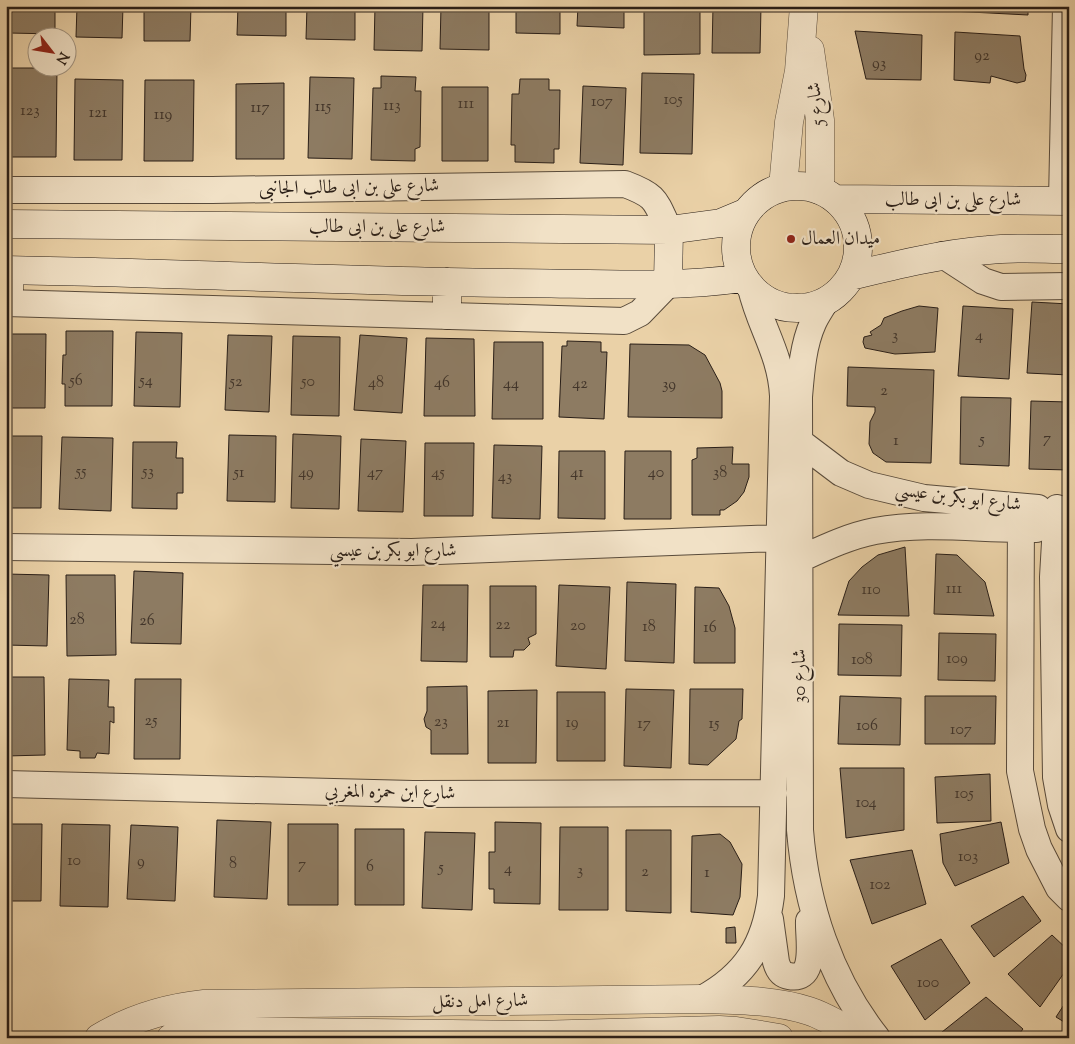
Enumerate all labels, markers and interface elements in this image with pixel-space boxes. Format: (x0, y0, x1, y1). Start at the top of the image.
north arrow (28, 28, 78, 78)
house number: 92 (974, 45, 990, 68)
text: N (50, 48, 73, 68)
house number: 93 (872, 53, 886, 76)
street label: شارع 5 (801, 81, 833, 128)
house number: 105 (663, 89, 683, 112)
house number: 107 (591, 91, 613, 114)
house number: 111 (458, 93, 475, 116)
house number: 113 (383, 95, 401, 118)
house number: 115 (315, 96, 332, 119)
house number: 117 (251, 97, 269, 120)
house number: 123 (20, 100, 40, 123)
house number: 121 (89, 102, 108, 125)
house number: 119 (154, 104, 172, 127)
street label: شارع على بن ابى طالب الجانبى (259, 173, 439, 203)
street label: شارع على بن ابى طالب (885, 187, 1021, 214)
street label: شارع على بن ابى طالب (309, 214, 445, 241)
place label: ميدان العمال (801, 226, 880, 253)
marker: ميدان العمال (785, 233, 797, 245)
house number: 3 (892, 325, 898, 348)
house number: 4 (975, 325, 983, 348)
house number: 56 (68, 370, 83, 393)
house number: 54 (138, 370, 153, 393)
house number: 52 (229, 371, 243, 394)
house number: 50 (300, 371, 315, 394)
house number: 48 (368, 372, 384, 395)
house number: 46 (434, 372, 450, 395)
house number: 44 (503, 373, 519, 396)
house number: 42 (572, 373, 588, 396)
house number: 39 (662, 374, 676, 397)
house number: 2 (880, 380, 888, 403)
house number: 7 (1043, 428, 1051, 451)
house number: 5 (978, 429, 985, 452)
house number: 1 (893, 430, 899, 453)
house number: 55 (74, 461, 87, 484)
house number: 53 (141, 461, 154, 484)
house number: 51 (233, 462, 245, 485)
house number: 49 (298, 462, 314, 485)
house number: 47 (367, 462, 383, 485)
house number: 45 (431, 462, 445, 485)
house number: 41 (570, 462, 584, 485)
house number: 40 (648, 462, 664, 485)
house number: 38 (713, 462, 727, 485)
house number: 43 (498, 466, 512, 489)
street label: شارع ابو بكر بن عيسي (893, 477, 1023, 521)
street label: شارع ابو بكر بن عيسي (330, 538, 456, 567)
house number: 111 (946, 578, 963, 601)
house number: 110 (861, 579, 881, 602)
house number: 28 (69, 609, 85, 632)
house number: 26 (139, 610, 155, 633)
house number: 24 (430, 613, 446, 636)
house number: 22 (496, 614, 511, 637)
house number: 20 (570, 615, 586, 638)
house number: 18 (642, 616, 656, 639)
house number: 16 (703, 617, 717, 640)
house number: 109 (946, 648, 968, 671)
street label: شارع 30 (787, 649, 814, 703)
house number: 108 (851, 649, 873, 672)
house number: 25 (145, 710, 158, 733)
house number: 23 (434, 711, 448, 734)
house number: 21 (497, 712, 510, 735)
house number: 19 (565, 712, 579, 735)
house number: 17 (637, 713, 651, 736)
house number: 15 (709, 713, 720, 736)
house number: 106 (856, 715, 878, 738)
house number: 107 (950, 719, 972, 742)
street label: شارع ابن حمزه المغربي (324, 778, 456, 808)
house number: 105 (954, 783, 974, 806)
house number: 104 (855, 792, 877, 815)
house number: 103 (958, 846, 978, 869)
house number: 10 (67, 850, 81, 873)
house number: 9 (137, 851, 145, 874)
house number: 8 (229, 853, 237, 876)
house number: 7 (298, 854, 306, 877)
house number: 6 (366, 856, 374, 879)
house number: 5 (437, 857, 444, 880)
house number: 4 (504, 858, 512, 881)
house number: 3 (577, 860, 583, 883)
house number: 2 (641, 861, 649, 884)
house number: 1 (704, 862, 710, 885)
house number: 102 (869, 874, 891, 897)
house number: 100 (917, 972, 939, 995)
street label: شارع امل دنقل (432, 988, 528, 1016)

